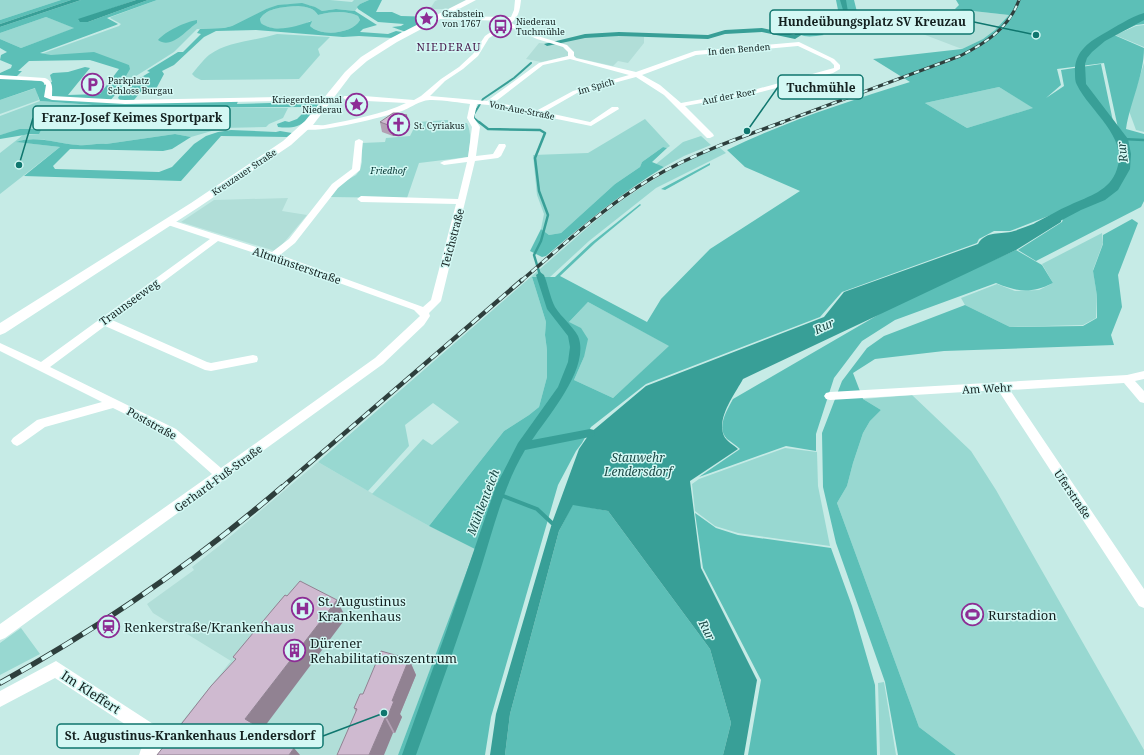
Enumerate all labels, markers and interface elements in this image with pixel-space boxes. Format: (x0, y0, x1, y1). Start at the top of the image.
place icon: Grabstein von 1767 (413, 5, 439, 31)
place label: Grabstein von 1767 (442, 7, 484, 30)
callout: Hundeübungsplatz SV Kreuzau (770, 10, 974, 34)
bus stop icon: Niederau Tuchmühle (487, 13, 513, 39)
text: Hundeübungsplatz SV Kreuzau (778, 13, 966, 30)
place label: Niederau Tuchmühle (516, 15, 565, 38)
district label: NIEDERAU (417, 39, 481, 54)
street label: In den Benden (707, 40, 771, 58)
parking icon: Parkplatz Schloss Burgau (79, 72, 105, 98)
place label: Parkplatz Schloss Burgau (108, 74, 173, 97)
street label: Im Spich (576, 74, 616, 97)
callout: Tuchmühle (778, 75, 863, 99)
text: Tuchmühle (786, 79, 856, 96)
street label: Auf der Roer (701, 84, 758, 108)
place icon: Kriegerdenkmal Niederau (344, 91, 370, 117)
place label: Kriegerdenkmal Niederau (272, 93, 342, 116)
street label: Von-Aue-Straße (488, 97, 556, 123)
callout: Franz-Josef Keimes Sportpark (33, 106, 230, 130)
text: Franz-Josef Keimes Sportpark (42, 109, 223, 126)
church icon: St. Cyriakus (385, 112, 411, 138)
place label: St. Cyriakus (414, 119, 465, 132)
water label: Rur (1112, 140, 1132, 164)
street label: Kreuzauer Straße (209, 145, 279, 199)
park label: Friedhof (369, 164, 408, 177)
street label: Teichstraße (437, 206, 467, 269)
street label: Altmünsterstraße (251, 243, 343, 287)
street label: Traunseeweg (96, 275, 162, 329)
water label: Rur (810, 314, 837, 339)
street label: Am Wehr (962, 379, 1013, 397)
street label: Poststraße (124, 403, 180, 443)
street label: Gerhard-Fuß-Straße (171, 441, 265, 515)
water label: Stauwehr Lendersdorf (603, 449, 674, 480)
water label: Mühlenteich (462, 467, 503, 538)
street label: Uferstraße (1051, 467, 1095, 521)
place label: St. Augustinus Krankenhaus (318, 592, 406, 625)
hospital icon: St. Augustinus Krankenhaus (289, 595, 315, 621)
sports icon: Rurstadion (959, 602, 985, 628)
place label: Rurstadion (988, 606, 1057, 624)
station icon: Renkerstraße/Krankenhaus (96, 614, 122, 640)
water label: Rur (694, 616, 719, 643)
place label: Renkerstraße/Krankenhaus (124, 618, 294, 636)
place label: Dürener Rehabilitationszentrum (310, 634, 457, 667)
building icon: Dürener Rehabilitationszentrum (281, 637, 307, 663)
street label: Im Kleffert (58, 666, 125, 718)
callout: St. Augustinus-Krankenhaus Lendersdorf (57, 724, 323, 748)
text: St. Augustinus-Krankenhaus Lendersdorf (65, 727, 316, 744)

